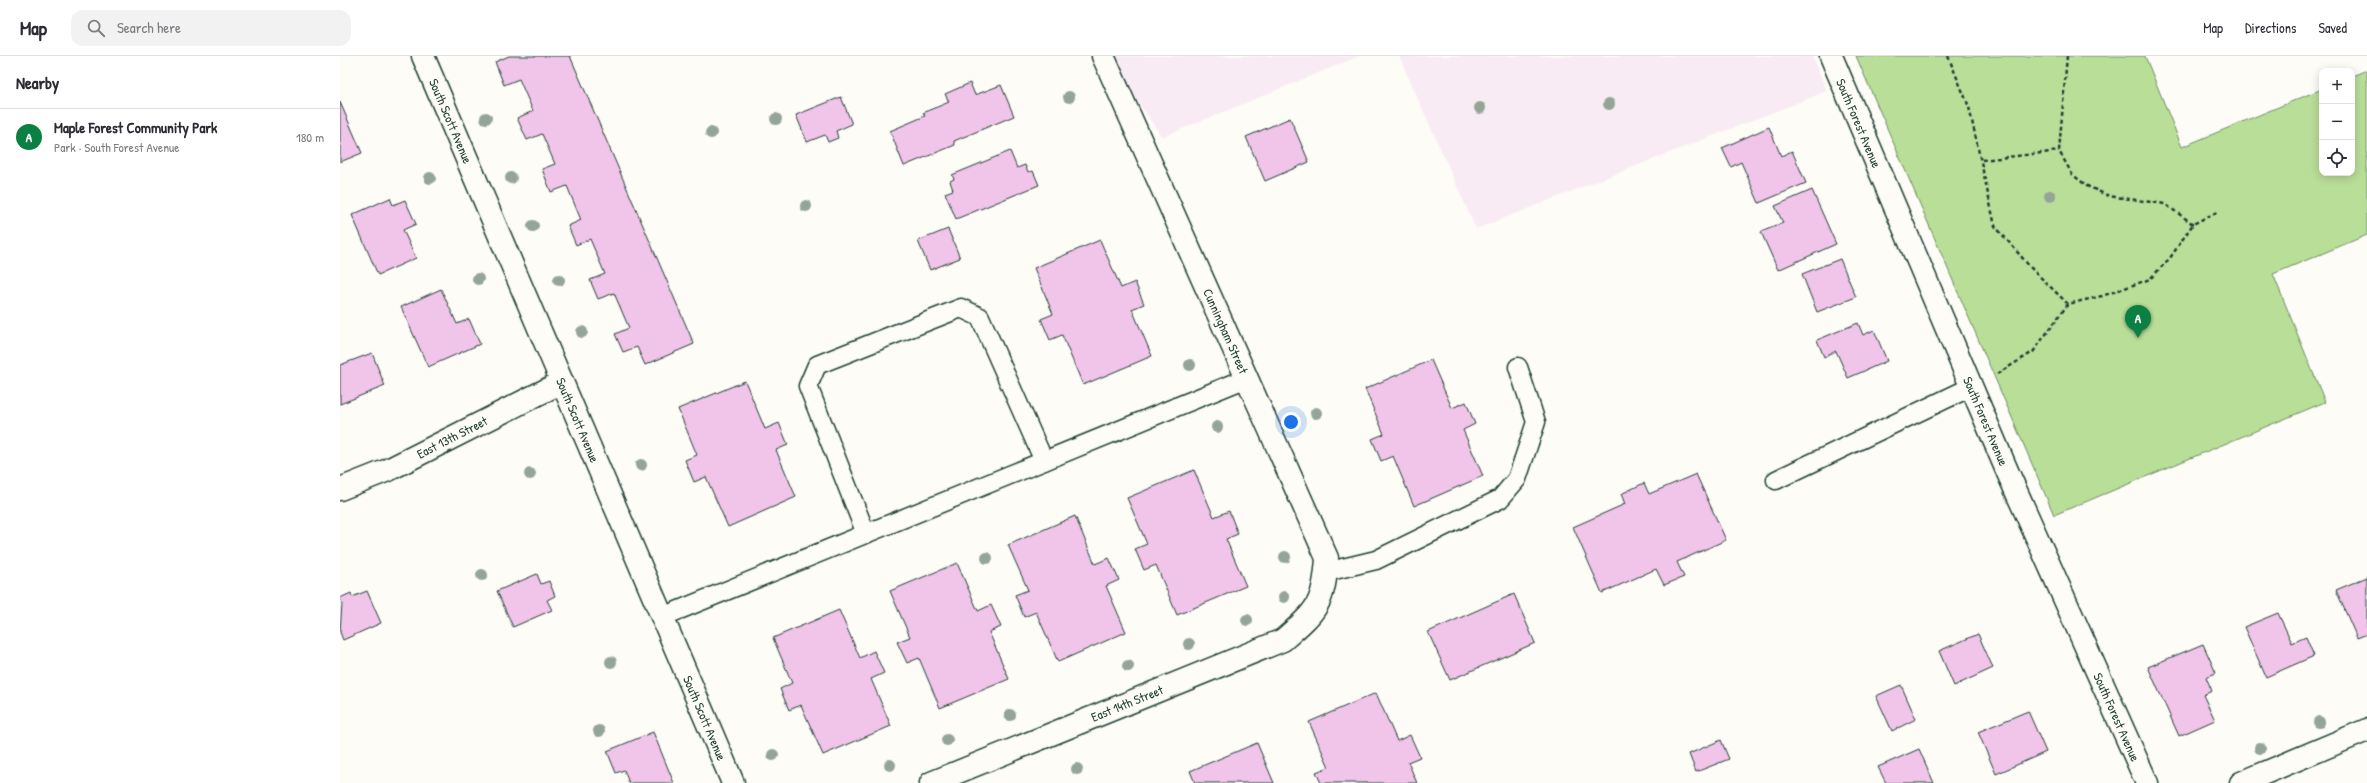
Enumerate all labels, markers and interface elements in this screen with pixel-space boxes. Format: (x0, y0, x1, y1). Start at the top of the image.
search box (71, 10, 351, 46)
text: Map (20, 15, 47, 41)
icon: search (85, 17, 107, 39)
text: Search here (117, 17, 181, 38)
text: Map (2203, 18, 2223, 37)
text: Directions (2245, 18, 2296, 37)
text: Saved (2318, 18, 2347, 37)
map controls (2319, 68, 2355, 176)
button: + (2319, 68, 2355, 104)
text: Nearby (16, 71, 59, 94)
street label: South Scott Avenue (425, 76, 477, 166)
street label: South Forest Avenue (1832, 76, 1886, 170)
button: − (2319, 104, 2355, 140)
text: Maple Forest Community Park (54, 117, 217, 138)
text: A (26, 128, 32, 146)
text: 180 m (296, 128, 324, 146)
text: Park · South Forest Avenue (54, 138, 179, 156)
button: locate (2319, 140, 2355, 176)
street label: Cunningham Street (1199, 286, 1253, 377)
pin: A (2125, 305, 2151, 338)
street label: South Forest Avenue (1959, 374, 2013, 468)
street label: South Scott Avenue (552, 375, 604, 465)
street label: East 13th Street (414, 411, 491, 463)
your location (1281, 412, 1301, 432)
street label: South Forest Avenue (2089, 670, 2145, 764)
street label: South Scott Avenue (679, 673, 731, 763)
street label: East 14th Street (1088, 680, 1166, 726)

